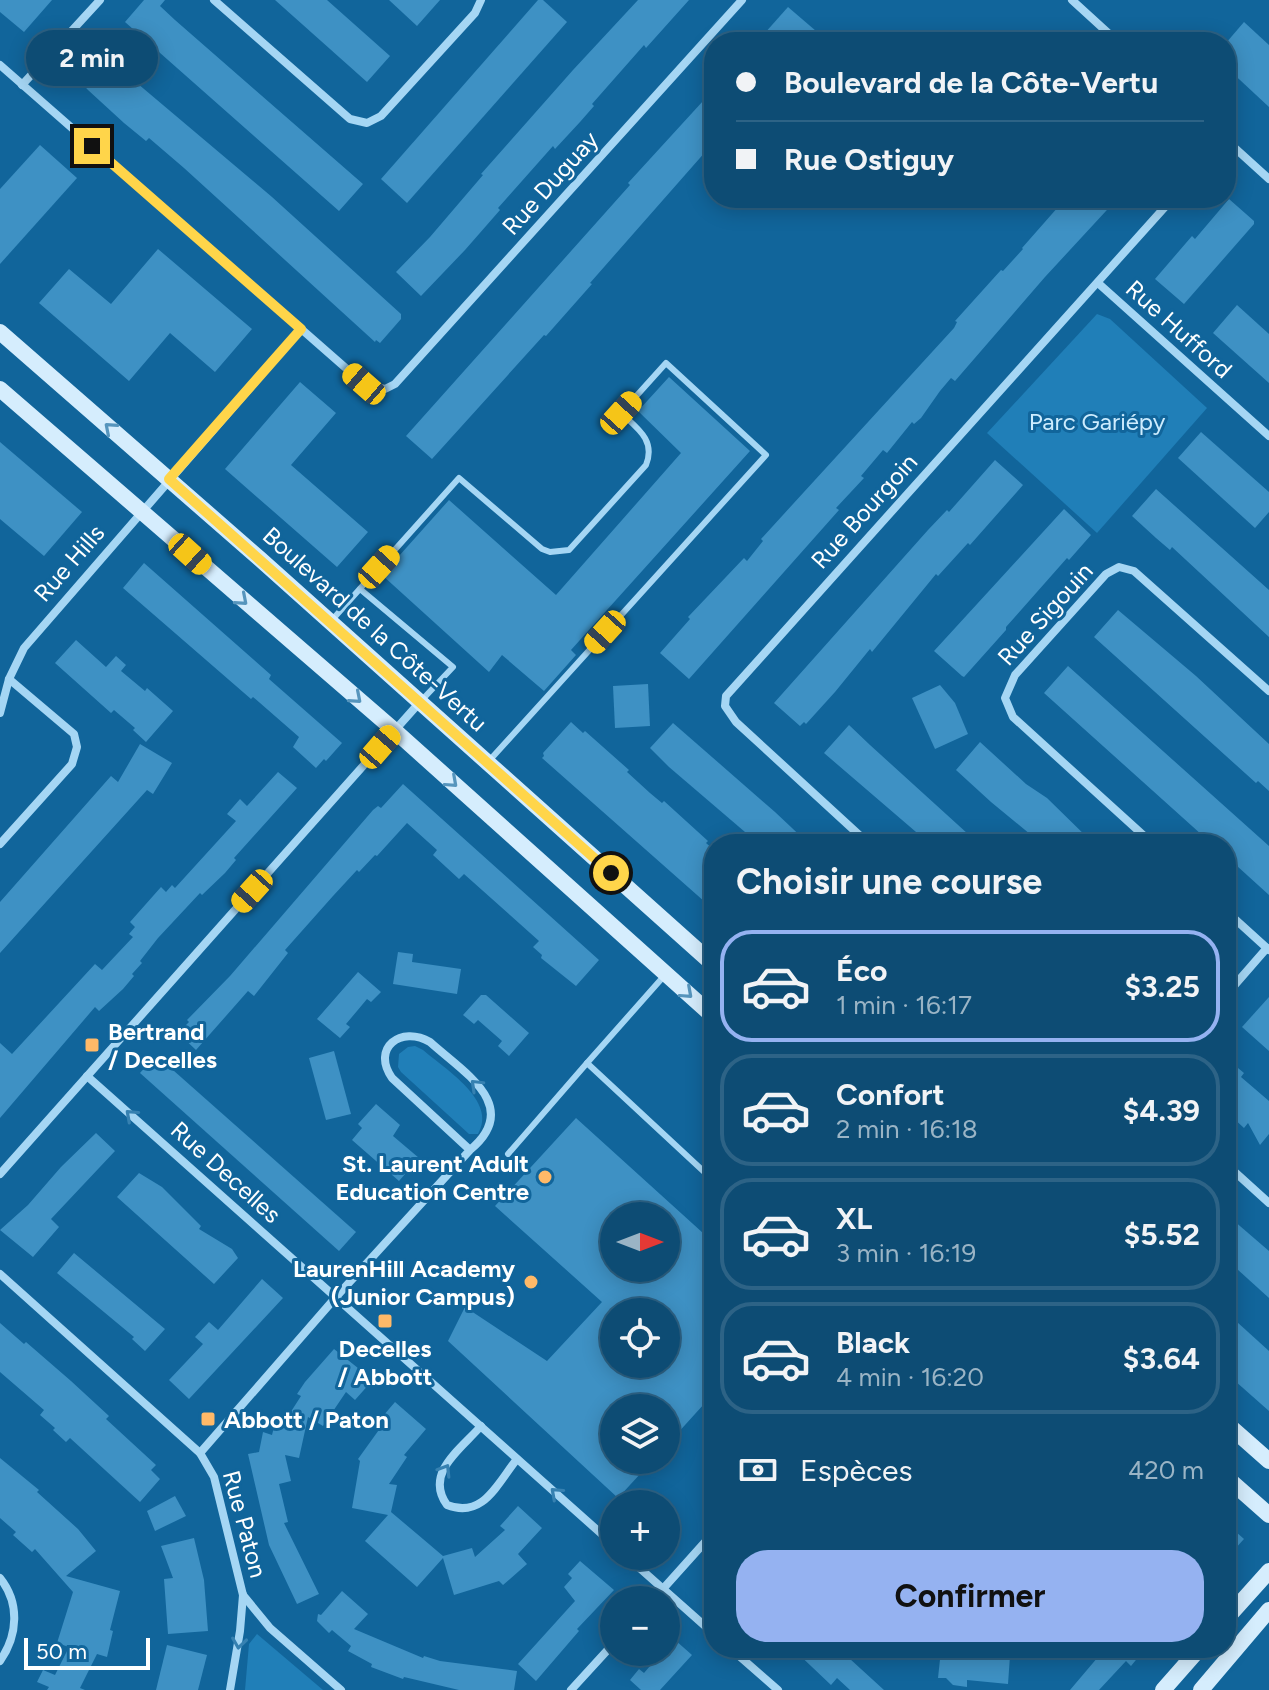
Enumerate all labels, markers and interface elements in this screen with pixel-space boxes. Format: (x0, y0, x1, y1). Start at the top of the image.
callout: 2 min (26, 30, 158, 86)
text: 2 min (59, 42, 125, 74)
text: Boulevard de la Côte-Vertu (784, 64, 1158, 101)
street label: Rue Duguay (496, 125, 604, 241)
route end (74, 128, 110, 164)
text: Rue Ostiguy (784, 141, 954, 178)
street label: Rue Hufford (1120, 274, 1238, 384)
car (338, 359, 390, 409)
car (596, 387, 646, 439)
park label: Parc Gariépy (1029, 407, 1166, 436)
one-way arrow (105, 423, 120, 437)
street label: Rue Bourgoin (805, 448, 923, 574)
street label: Rue Hills (28, 518, 110, 608)
street label: Boulevard de la Côte-Vertu (257, 521, 493, 737)
car (164, 529, 216, 579)
car (354, 541, 404, 593)
street label: Rue Sigouin (991, 557, 1099, 671)
one-way arrow (233, 591, 248, 605)
car (580, 606, 630, 658)
one-way arrow (347, 688, 362, 703)
car (355, 721, 405, 773)
one-way arrow (442, 773, 457, 787)
route start (593, 855, 629, 891)
text: Choisir une course (736, 860, 1042, 903)
car (227, 865, 277, 917)
icon: car (740, 950, 812, 1022)
text: Éco (836, 952, 887, 989)
text: $3.25 (1124, 968, 1200, 1005)
one-way arrow (678, 983, 693, 998)
text: 1 min · 16:17 (836, 989, 972, 1021)
place label: Bertrand / Decelles (108, 1017, 217, 1074)
marker: Bertrand / Decelles (83, 1036, 101, 1054)
icon: car (740, 1074, 812, 1146)
text: Confort (836, 1076, 945, 1113)
one-way arrow (471, 1080, 485, 1094)
text: $4.39 (1123, 1092, 1200, 1129)
one-way arrow (125, 1110, 140, 1125)
text: 2 min · 16:18 (836, 1113, 978, 1145)
street label: Rue Decelles (165, 1115, 287, 1229)
place label: St. Laurent Adult Education Centre (335, 1149, 529, 1206)
marker: St. Laurent Adult Education Centre (536, 1168, 554, 1186)
icon: car (740, 1198, 812, 1270)
text: XL (836, 1200, 872, 1237)
north arrow (600, 1202, 680, 1282)
map controls (600, 1202, 680, 1666)
text: $5.52 (1124, 1216, 1200, 1253)
text: 3 min · 16:19 (836, 1237, 976, 1269)
place label: LaurenHill Academy (Junior Campus) (293, 1254, 515, 1311)
marker: LaurenHill Academy (Junior Campus) (522, 1273, 540, 1291)
button: locate (600, 1298, 680, 1378)
marker: Decelles / Abbott (376, 1312, 394, 1330)
icon: car (740, 1322, 812, 1394)
text: Black (836, 1324, 910, 1361)
place label: Decelles / Abbott (337, 1334, 433, 1391)
text: $3.64 (1123, 1340, 1200, 1377)
text: 4 min · 16:20 (836, 1361, 984, 1393)
button: layers (600, 1394, 680, 1474)
place label: Abbott / Paton (224, 1405, 389, 1434)
marker: Abbott / Paton (199, 1410, 217, 1428)
icon: cash (736, 1448, 780, 1492)
text: Espèces (800, 1452, 912, 1489)
text: 420 m (1128, 1454, 1204, 1486)
one-way arrow (436, 1464, 451, 1479)
street label: Rue Paton (217, 1467, 273, 1581)
one-way arrow (550, 1488, 565, 1503)
button: + (600, 1490, 680, 1570)
button: Confirmer (736, 1550, 1204, 1642)
button: − (600, 1586, 680, 1666)
scale bar (24, 1634, 150, 1670)
one-way arrow (231, 1636, 248, 1649)
text: 50 m (36, 1638, 87, 1665)

